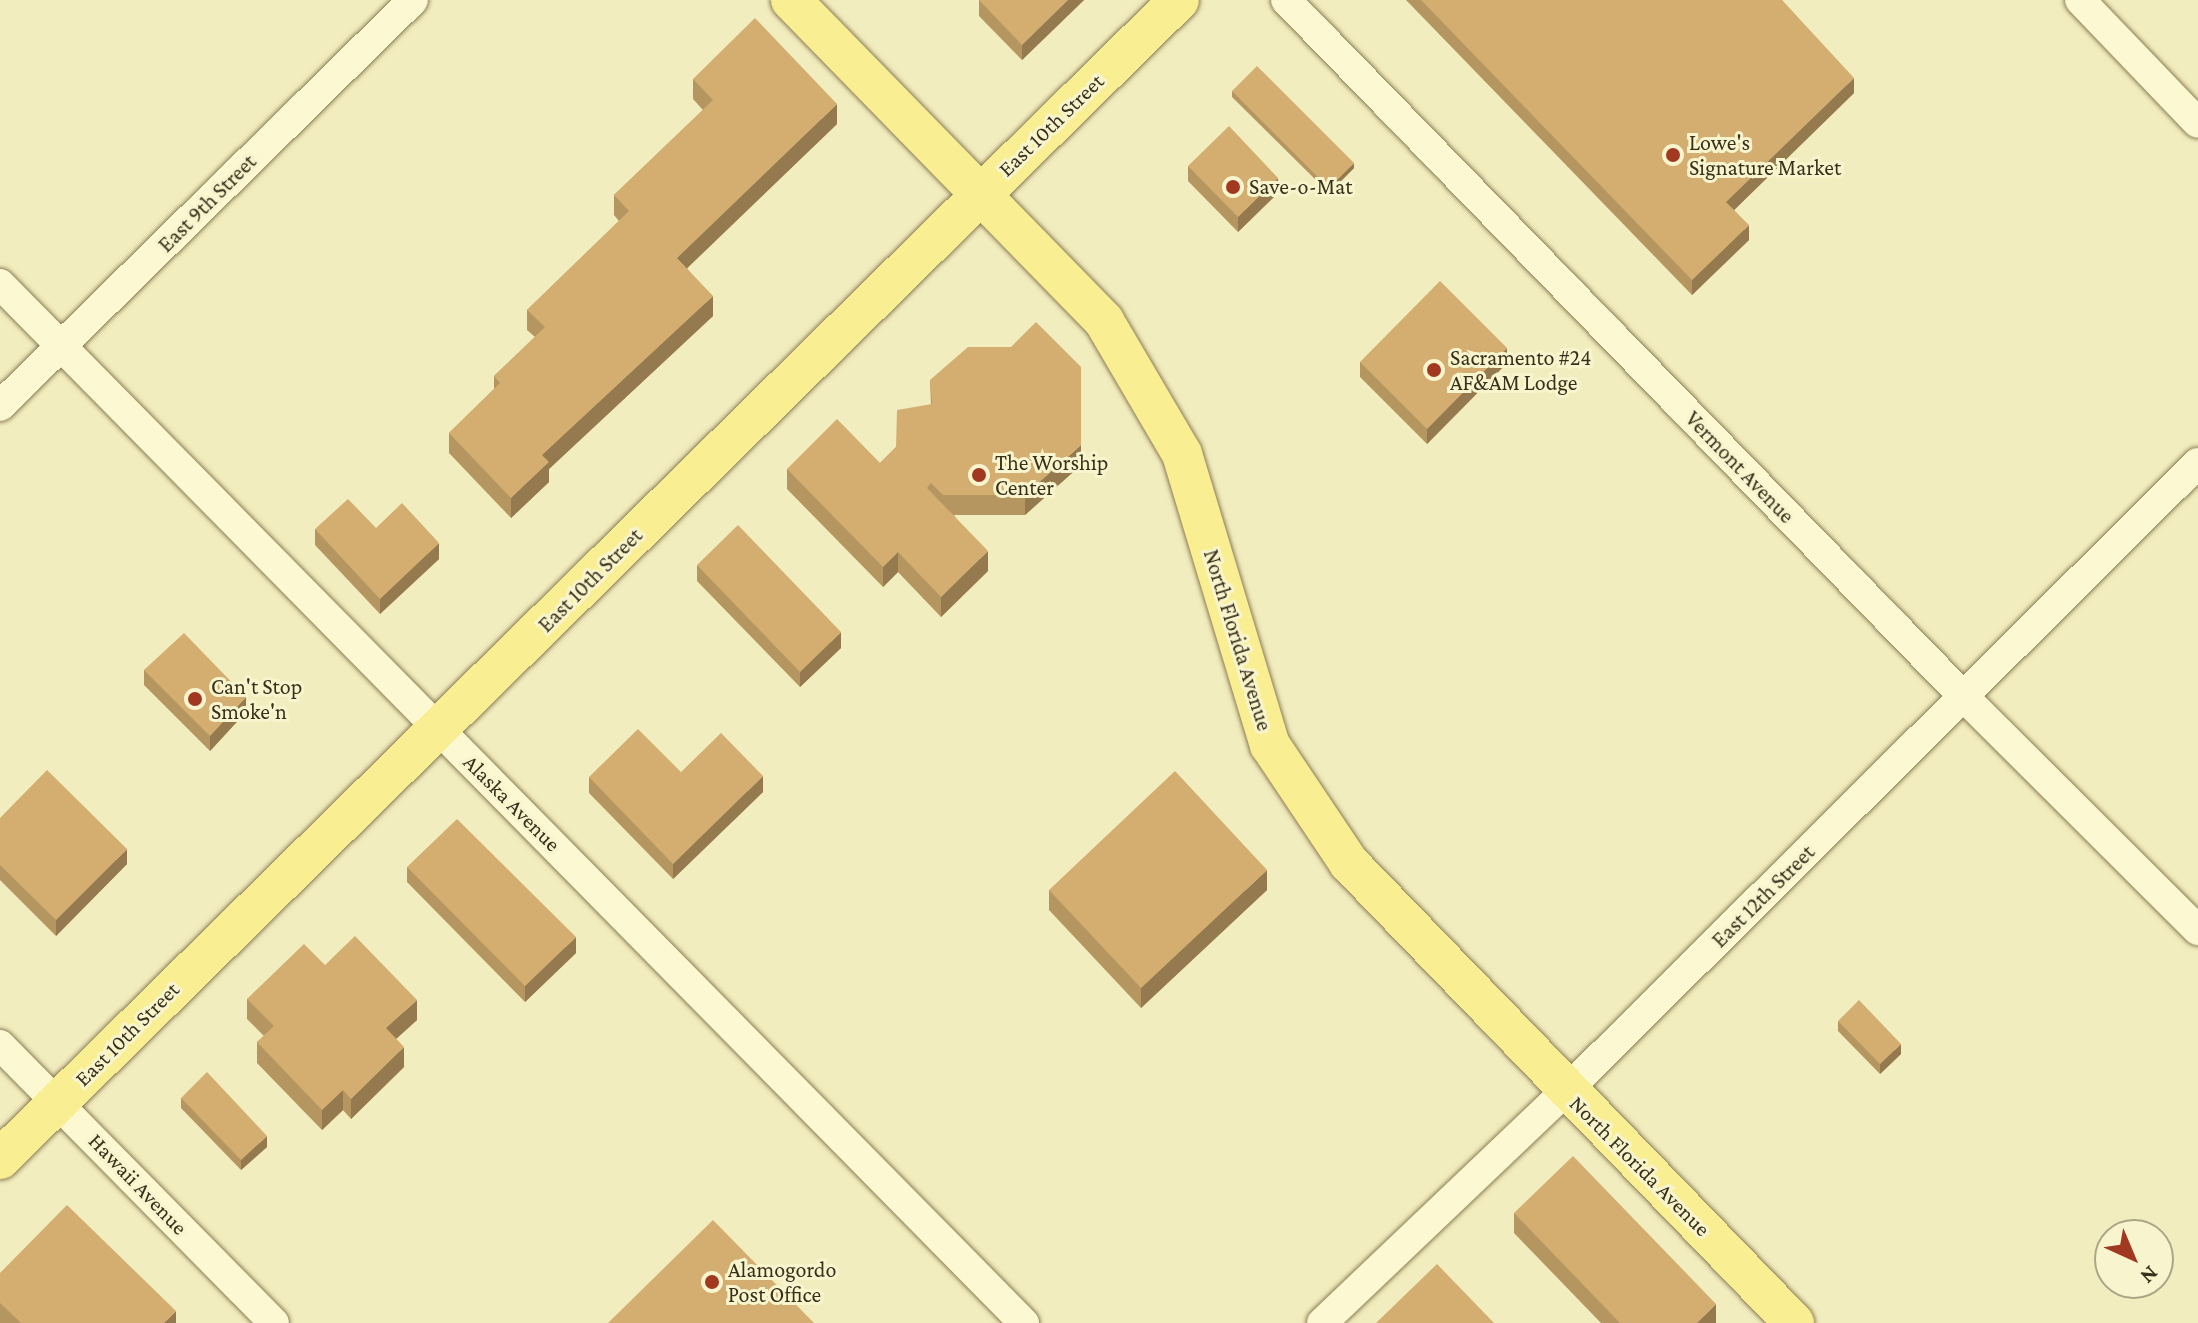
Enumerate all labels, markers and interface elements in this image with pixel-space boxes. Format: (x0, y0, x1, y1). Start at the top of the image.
street label: East 10th Street (993, 68, 1109, 182)
place label: Lowe's Signature Market (1689, 129, 1841, 180)
marker: Lowe's Signature Market (1664, 146, 1682, 164)
street label: East 9th Street (152, 148, 262, 258)
place label: Save-o-Mat (1249, 174, 1353, 200)
marker: Save-o-Mat (1224, 178, 1242, 196)
place label: Sacramento #24 AF&AM Lodge (1450, 344, 1592, 396)
marker: Sacramento #24 AF&AM Lodge (1425, 361, 1443, 379)
street label: Vermont Avenue (1680, 405, 1800, 529)
place label: The Worship Center (995, 449, 1108, 500)
marker: The Worship Center (970, 466, 988, 484)
street label: East 10th Street (532, 522, 648, 638)
street label: North Florida Avenue (1198, 546, 1278, 734)
place label: Can't Stop Smoke'n (211, 673, 302, 724)
marker: Can't Stop Smoke'n (186, 690, 204, 708)
street label: Alaska Avenue (458, 749, 566, 857)
street label: East 12th Street (1706, 839, 1820, 953)
street label: East 10th Street (69, 976, 185, 1092)
street label: North Florida Avenue (1564, 1090, 1716, 1242)
street label: Hawaii Avenue (83, 1128, 193, 1240)
north arrow (2094, 1219, 2174, 1299)
place label: Alamogordo Post Office (728, 1256, 836, 1308)
text: N (2136, 1261, 2164, 1289)
marker: Alamogordo Post Office (703, 1273, 721, 1291)

